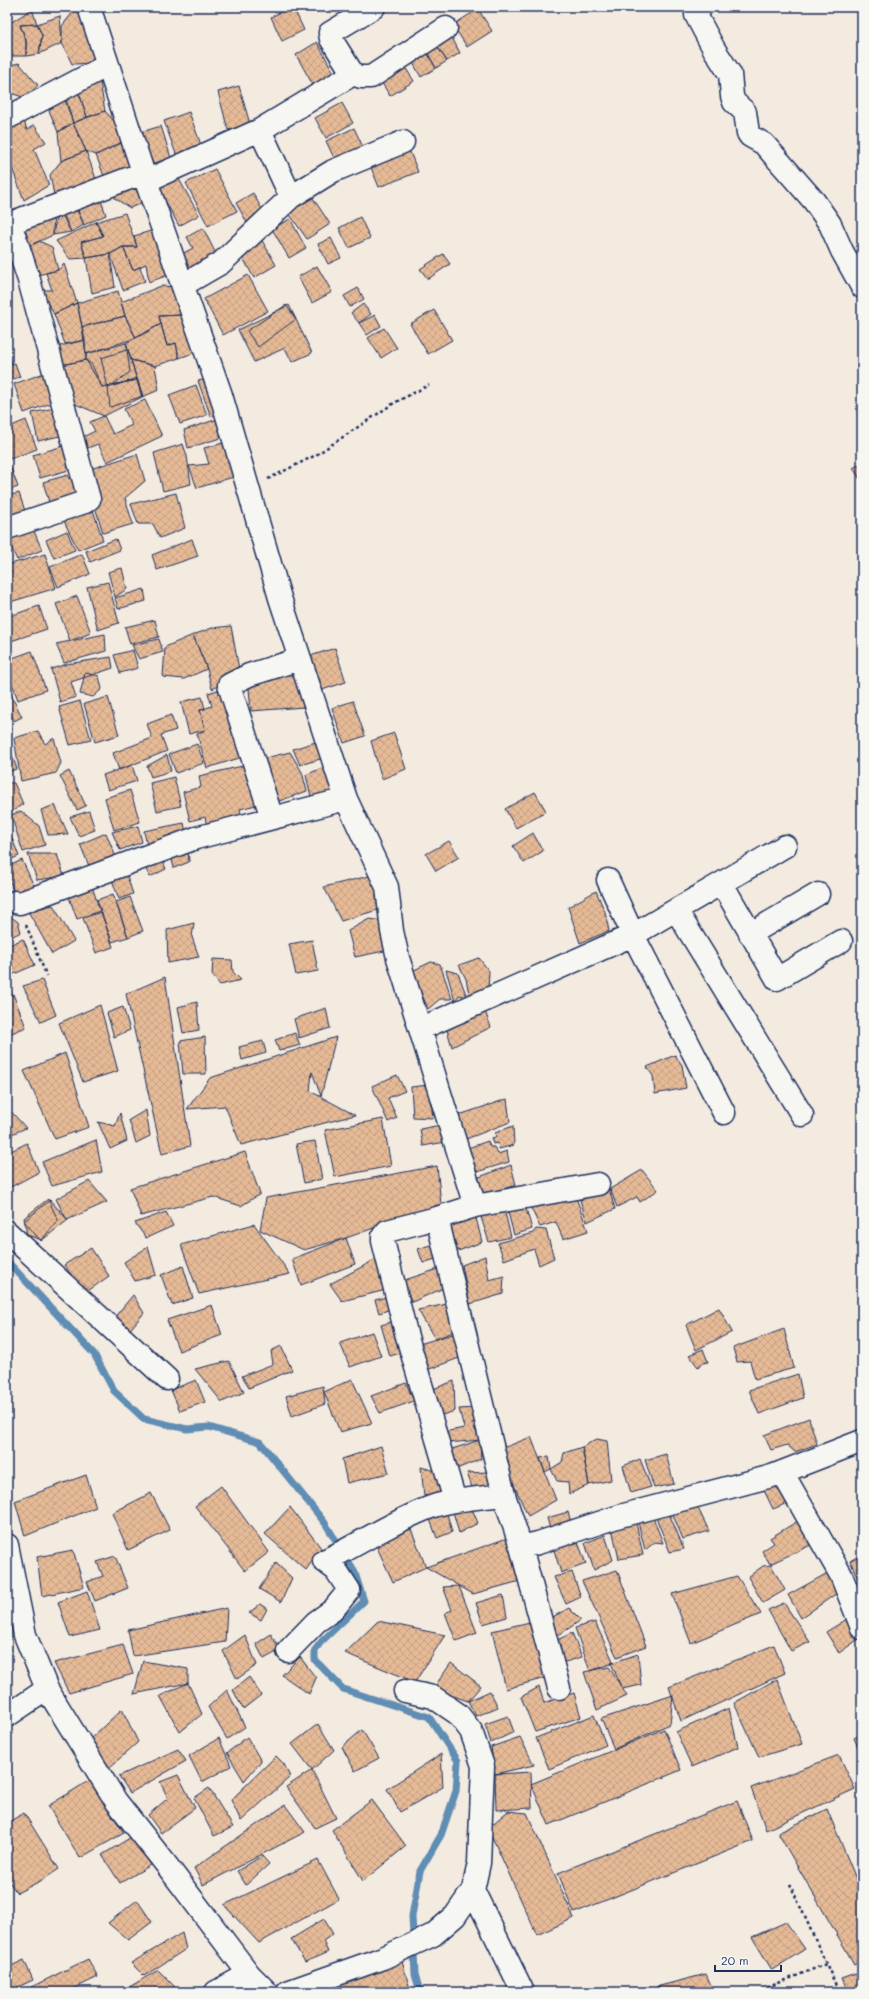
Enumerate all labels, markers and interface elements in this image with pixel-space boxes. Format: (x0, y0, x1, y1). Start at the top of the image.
scale bar (715, 1947, 781, 1973)
text: 20 m (721, 1952, 749, 1968)

